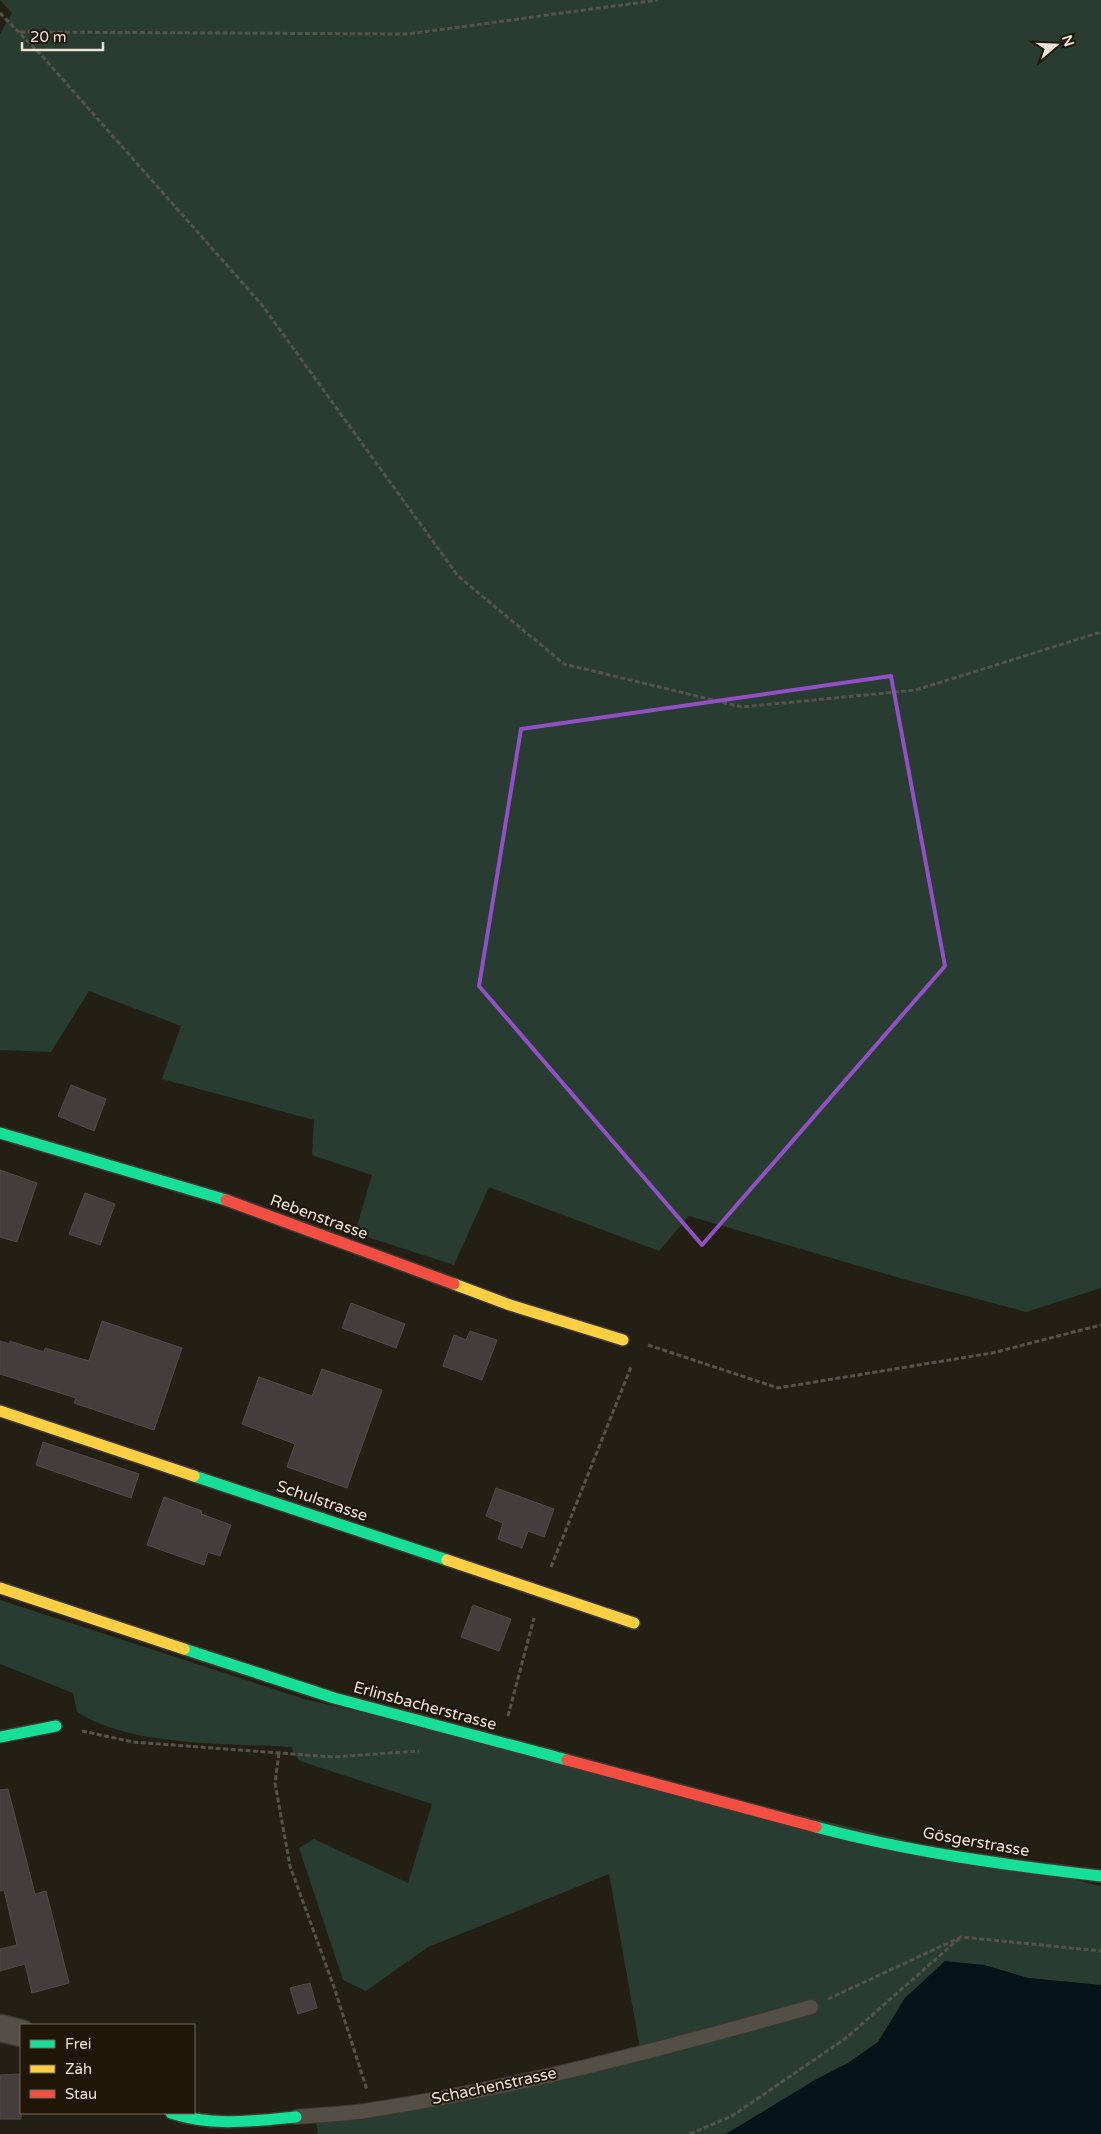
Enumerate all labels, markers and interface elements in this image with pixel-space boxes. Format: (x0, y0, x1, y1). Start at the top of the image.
scale bar (22, 20, 104, 52)
north arrow (1031, 20, 1081, 70)
text: 20 m (30, 28, 67, 46)
text: N (1058, 33, 1078, 49)
street label: Rebenstrasse (267, 1190, 371, 1244)
street label: Schulstrasse (274, 1476, 370, 1526)
street label: Erlinsbacherstrasse (351, 1677, 499, 1735)
street label: Gösgerstrasse (921, 1823, 1031, 1861)
legend (20, 2024, 195, 2114)
text: Frei (65, 2035, 91, 2053)
text: Zäh (65, 2060, 92, 2078)
street label: Schachenstrasse (430, 2063, 558, 2109)
text: Stau (65, 2085, 97, 2103)

